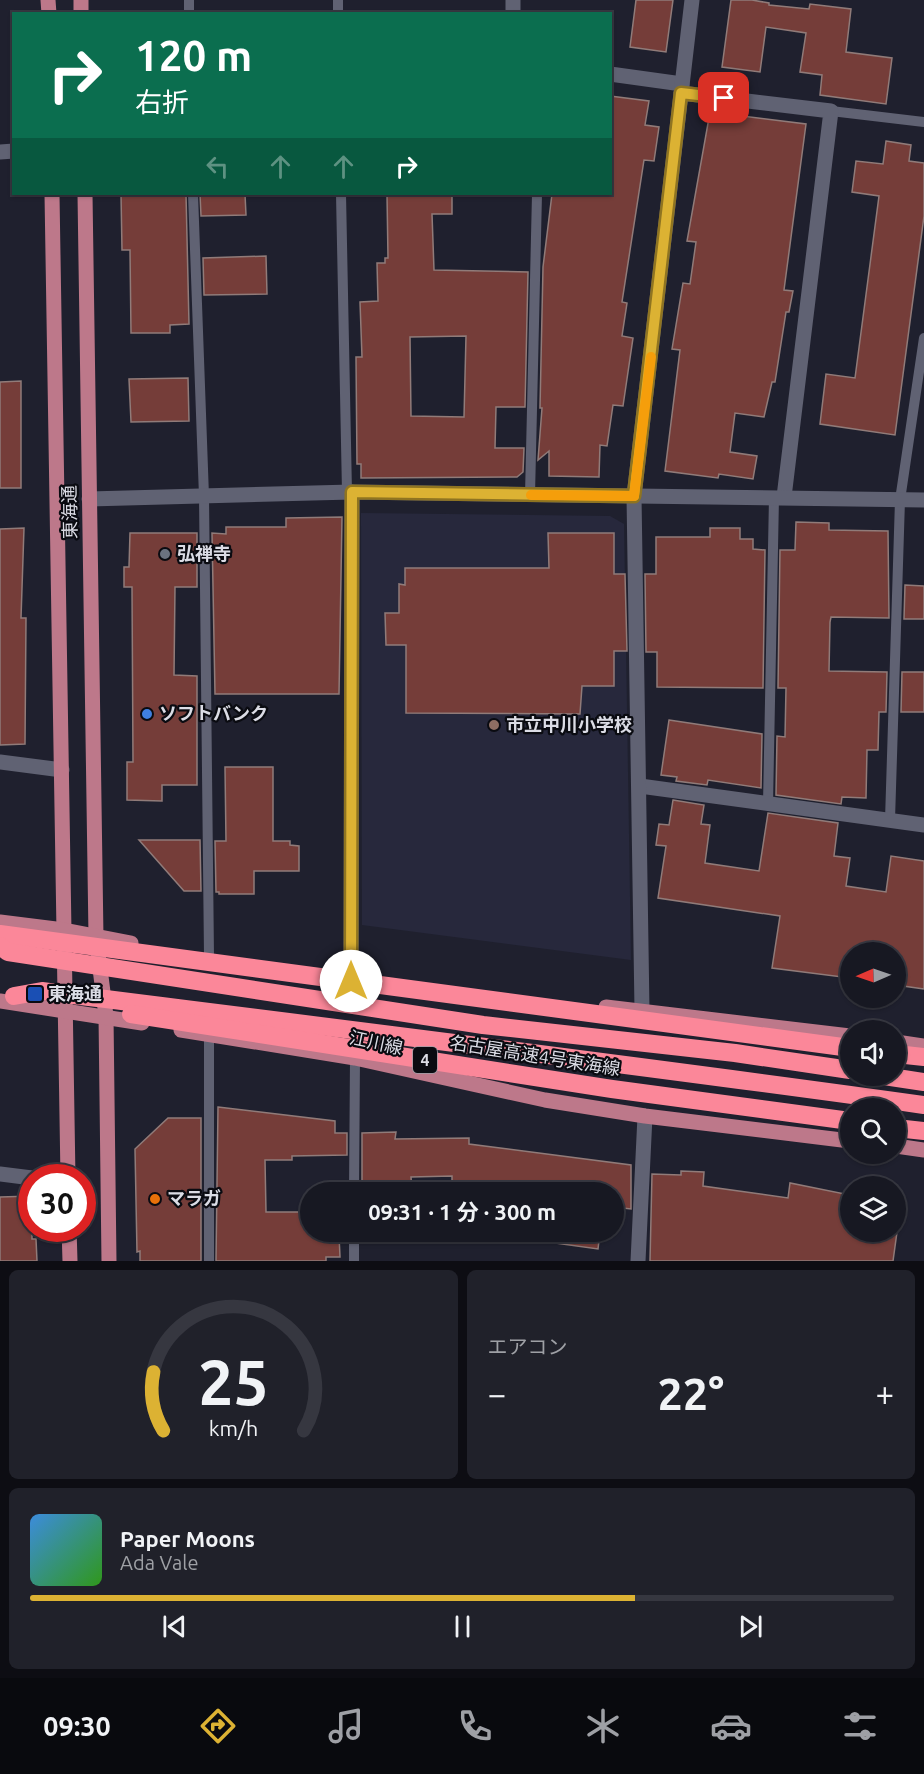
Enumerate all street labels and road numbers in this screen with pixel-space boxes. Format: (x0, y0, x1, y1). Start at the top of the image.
street label: 東海通 (59, 485, 79, 539)
street label: 江川線 (348, 1027, 405, 1057)
street label: 名古屋高速4号東海線 (449, 1032, 622, 1078)
road number: 4 (413, 1047, 437, 1073)

